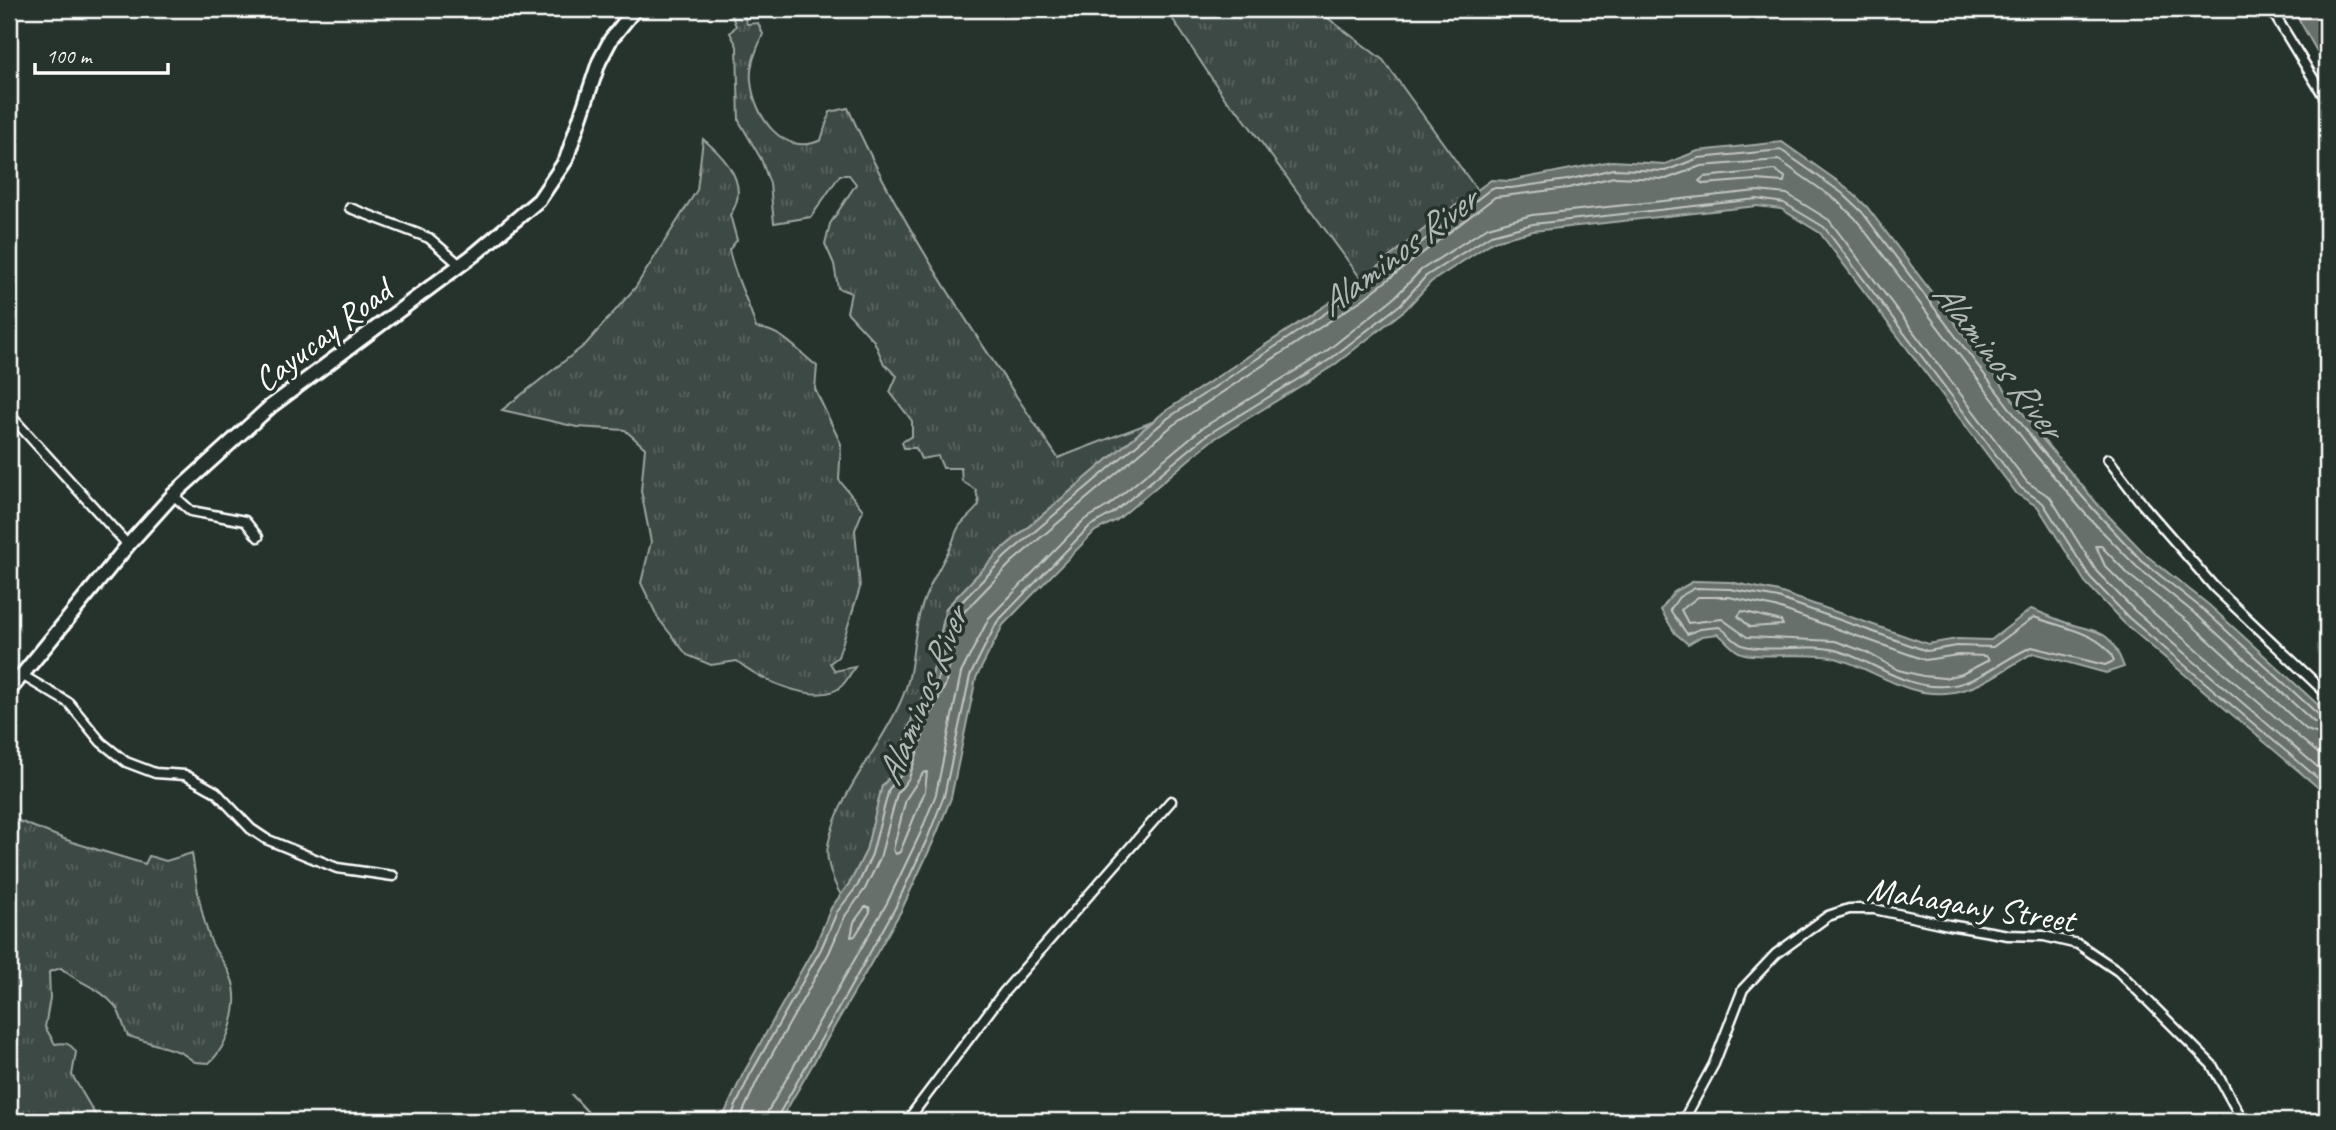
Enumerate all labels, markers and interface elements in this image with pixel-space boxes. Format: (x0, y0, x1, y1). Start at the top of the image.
scale bar (35, 32, 168, 76)
text: 100 m (46, 43, 93, 69)
water label: Alaminos River (1309, 173, 1490, 326)
street label: Cayucay Road (244, 266, 405, 402)
water label: Alaminos River (1923, 271, 2078, 452)
water label: Alaminos River (865, 596, 980, 791)
street label: Mahagany Street (1864, 866, 2081, 944)

